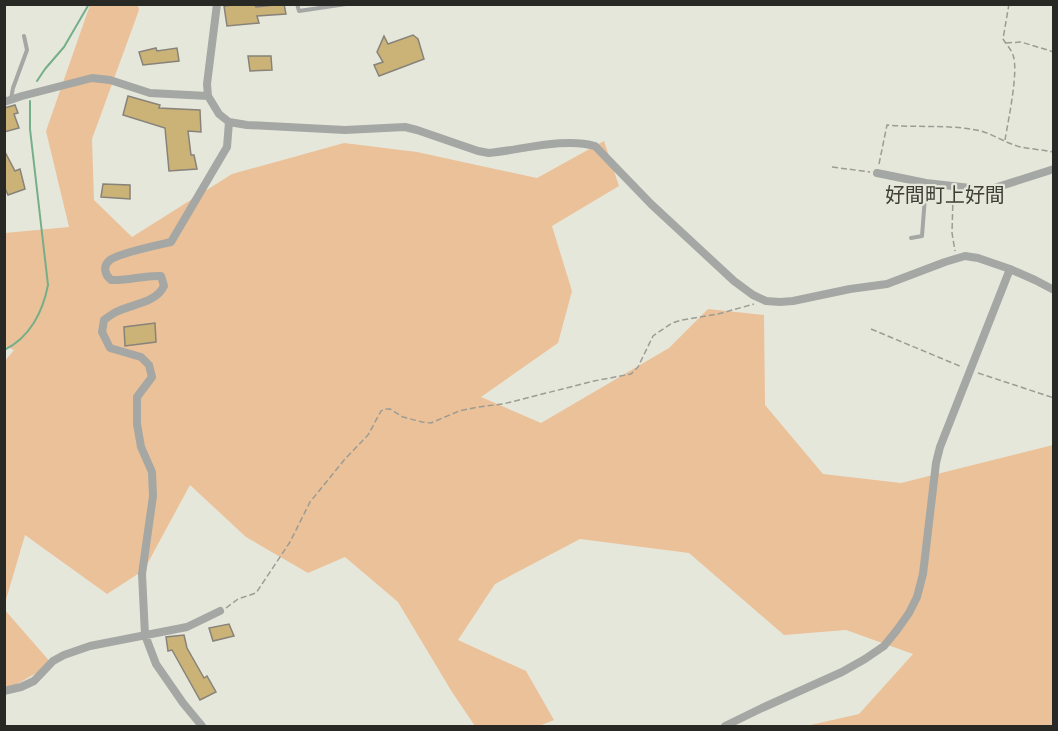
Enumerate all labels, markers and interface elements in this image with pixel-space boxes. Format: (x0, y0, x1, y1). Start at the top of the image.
district label: 好間町上好間 (885, 182, 1005, 206)

